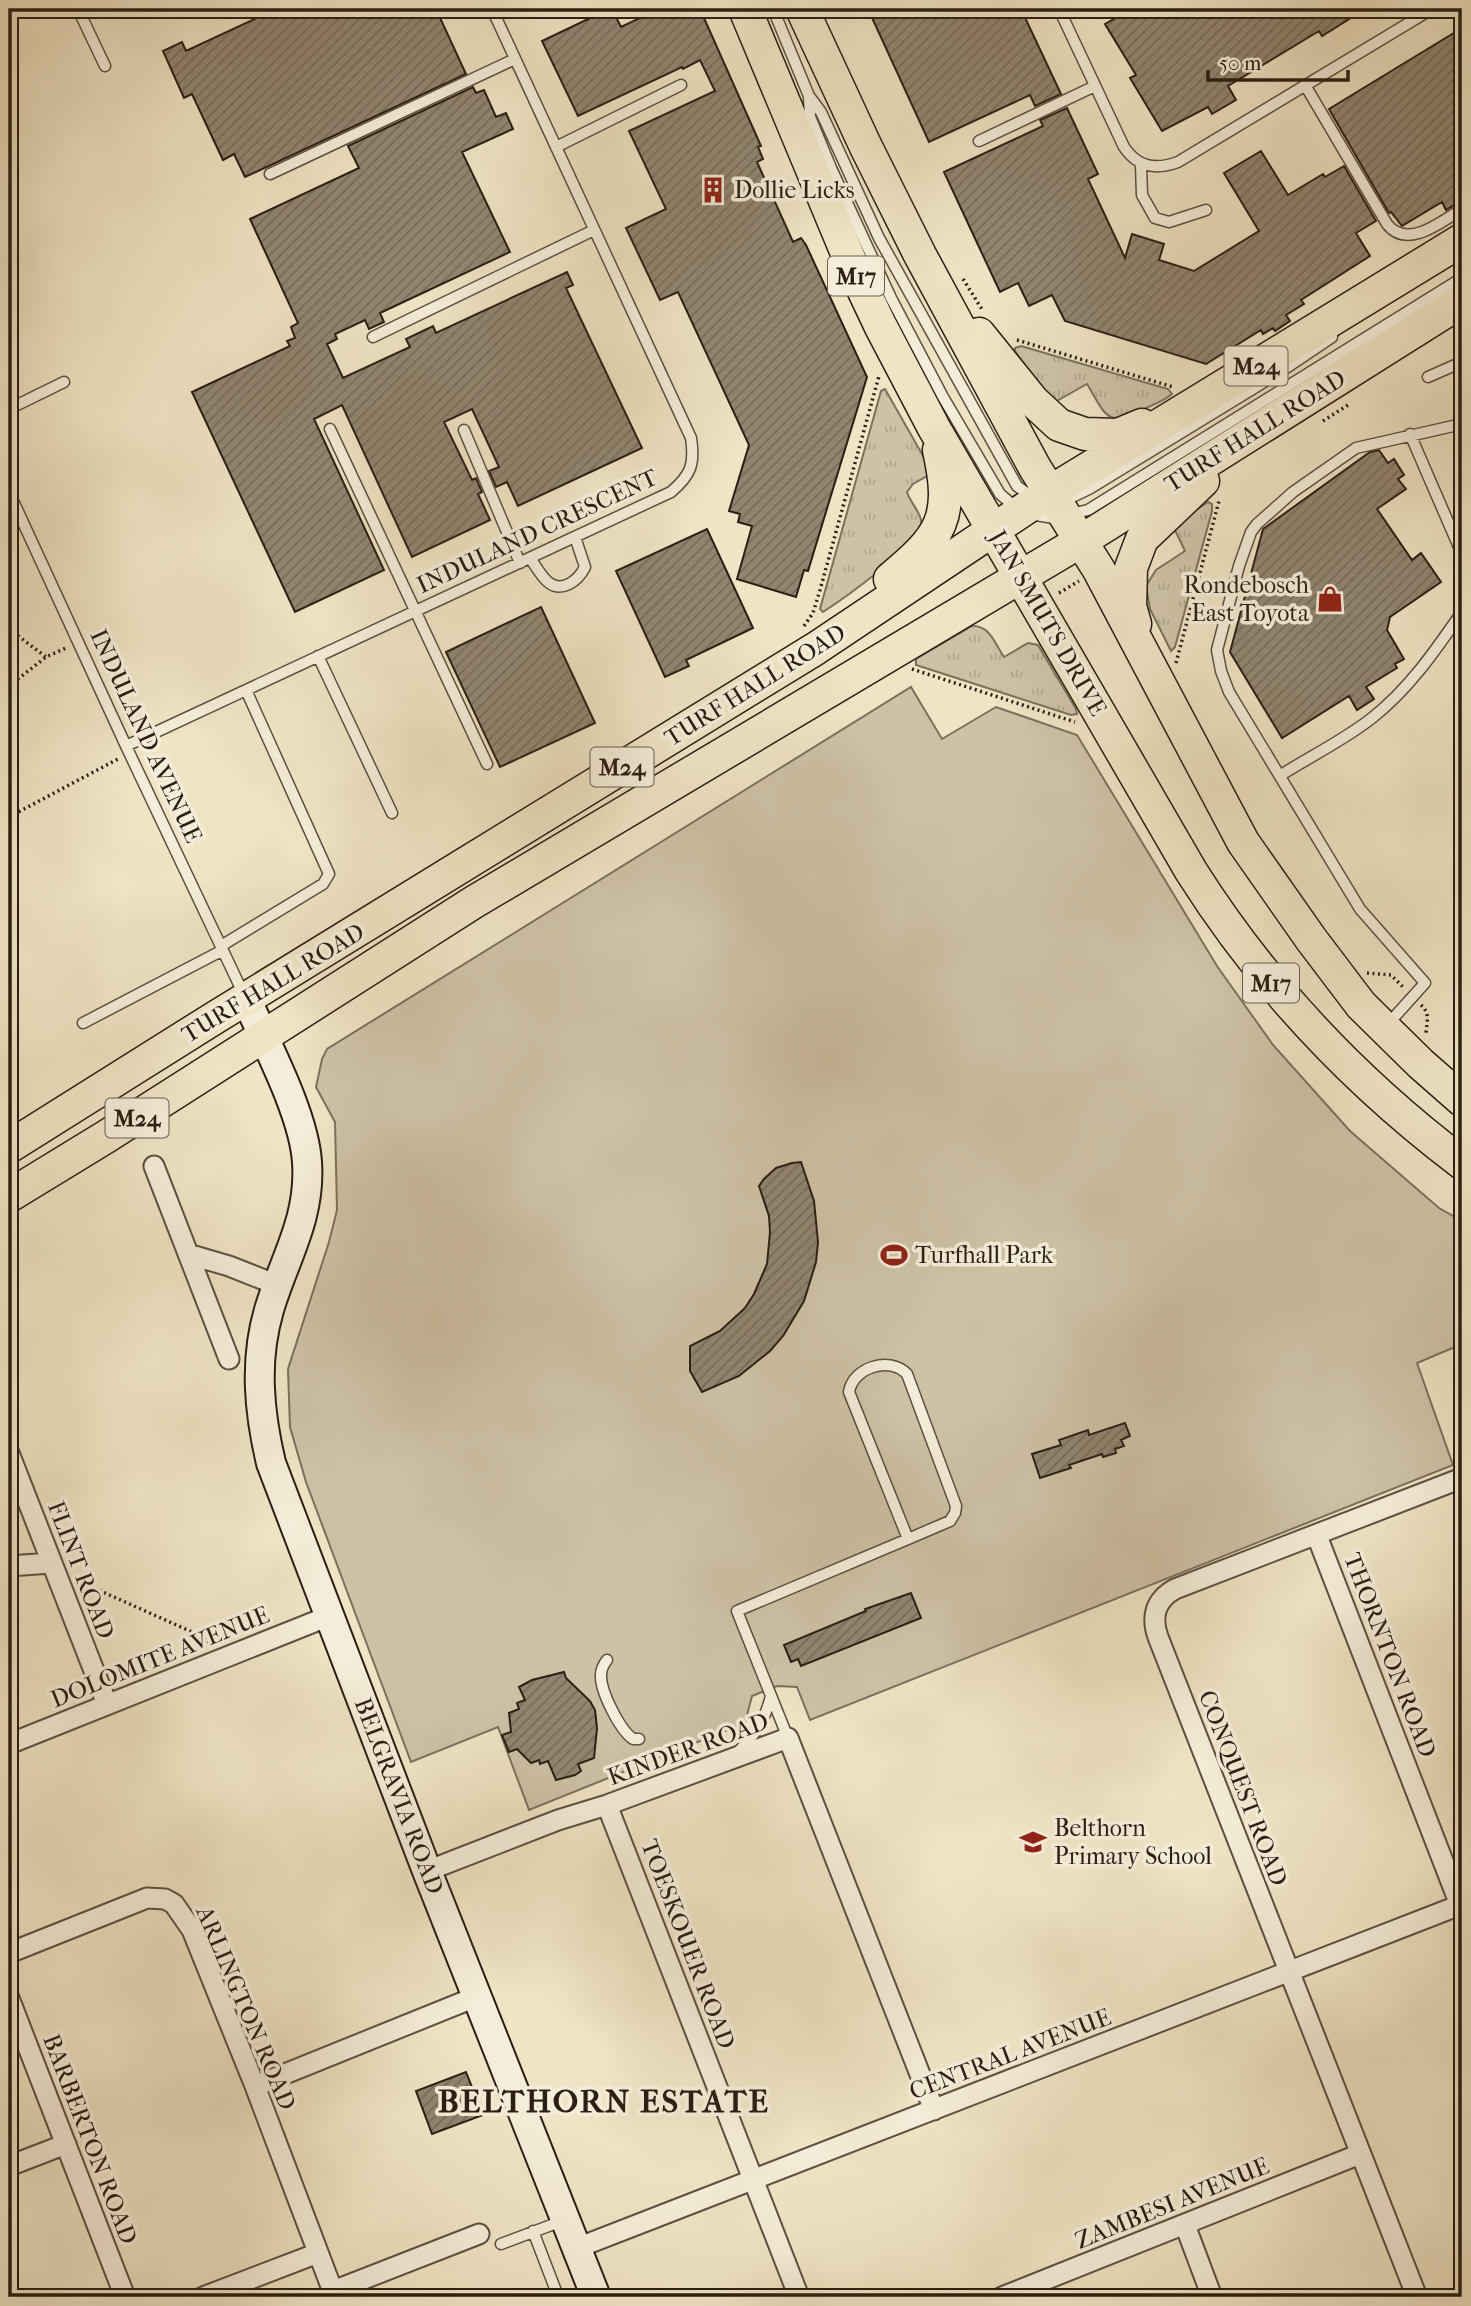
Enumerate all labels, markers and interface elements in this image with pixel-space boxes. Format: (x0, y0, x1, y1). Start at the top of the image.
scale bar (1208, 38, 1348, 82)
text: 50 m (1219, 51, 1262, 75)
building icon: Dollie Licks (698, 175, 728, 205)
place label: Dollie Licks (734, 176, 855, 204)
road number: M17 (828, 256, 884, 296)
road number: M24 (1224, 346, 1288, 386)
street label: TURF HALL ROAD (1159, 364, 1351, 498)
street label: INDULAND CRESCENT (412, 463, 662, 599)
street label: JAN SMUTS DRIVE (983, 524, 1112, 721)
place label: Rondebosch East Toyota (1184, 571, 1310, 627)
shop icon: Rondebosch East Toyota (1315, 584, 1345, 614)
street label: TURF HALL ROAD (659, 618, 851, 752)
street label: INDULAND AVENUE (84, 625, 208, 847)
road number: M24 (590, 748, 654, 786)
street label: TURF HALL ROAD (177, 917, 369, 1049)
road number: M17 (1243, 964, 1299, 1002)
road number: M24 (106, 1098, 168, 1138)
sports icon: Turfhall Park (879, 1240, 909, 1270)
place label: Turfhall Park (915, 1241, 1054, 1269)
street label: FLINT ROAD (42, 1497, 120, 1643)
street label: THORNTON ROAD (1338, 1549, 1442, 1761)
street label: DOLOMITE AVENUE (47, 1600, 273, 1714)
street label: CONQUEST ROAD (1193, 1686, 1293, 1890)
street label: BELGRAVIA ROAD (349, 1694, 449, 1898)
street label: KINDER ROAD (604, 1707, 772, 1791)
place label: Belthorn Primary School (1054, 1814, 1212, 1870)
school or university icon: Belthorn Primary School (1018, 1827, 1048, 1857)
street label: TOESKOUER ROAD (635, 1835, 741, 2053)
street label: ARLINGTON ROAD (190, 1901, 302, 2114)
street label: CENTRAL AVENUE (905, 2003, 1115, 2105)
street label: BARBERTON ROAD (37, 2030, 143, 2248)
district label: BELTHORN ESTATE (438, 2083, 770, 2120)
street label: ZAMBESI AVENUE (1071, 2151, 1273, 2255)

